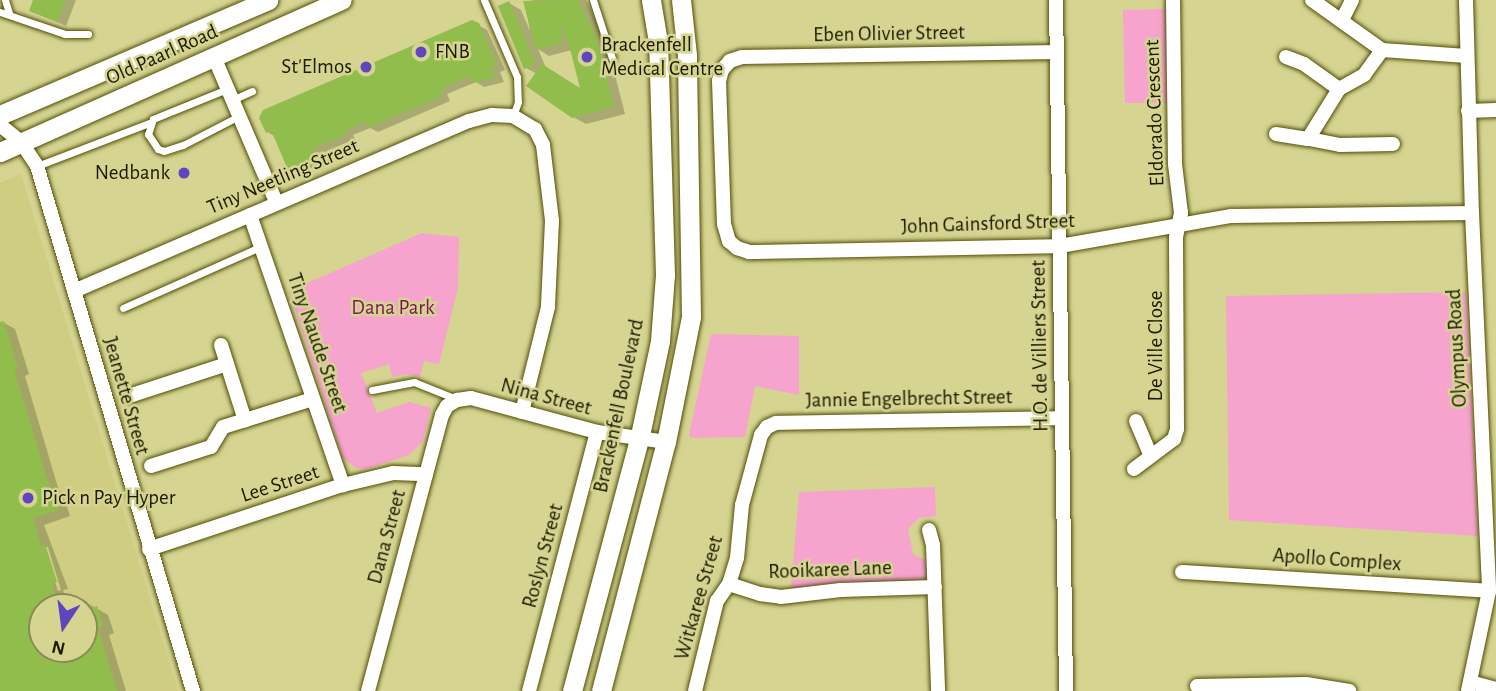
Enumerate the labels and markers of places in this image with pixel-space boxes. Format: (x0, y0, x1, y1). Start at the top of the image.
place label: Brackenfell Medical Centre (601, 32, 723, 82)
place label: FNB (435, 39, 470, 65)
marker: FNB (413, 44, 429, 60)
marker: Brackenfell Medical Centre (579, 49, 595, 65)
place label: St'Elmos (281, 54, 352, 80)
marker: St'Elmos (358, 59, 374, 75)
place label: Nedbank (95, 160, 170, 186)
marker: Nedbank (176, 165, 192, 181)
place label: Pick n Pay Hyper (42, 485, 175, 511)
marker: Pick n Pay Hyper (20, 490, 36, 506)

